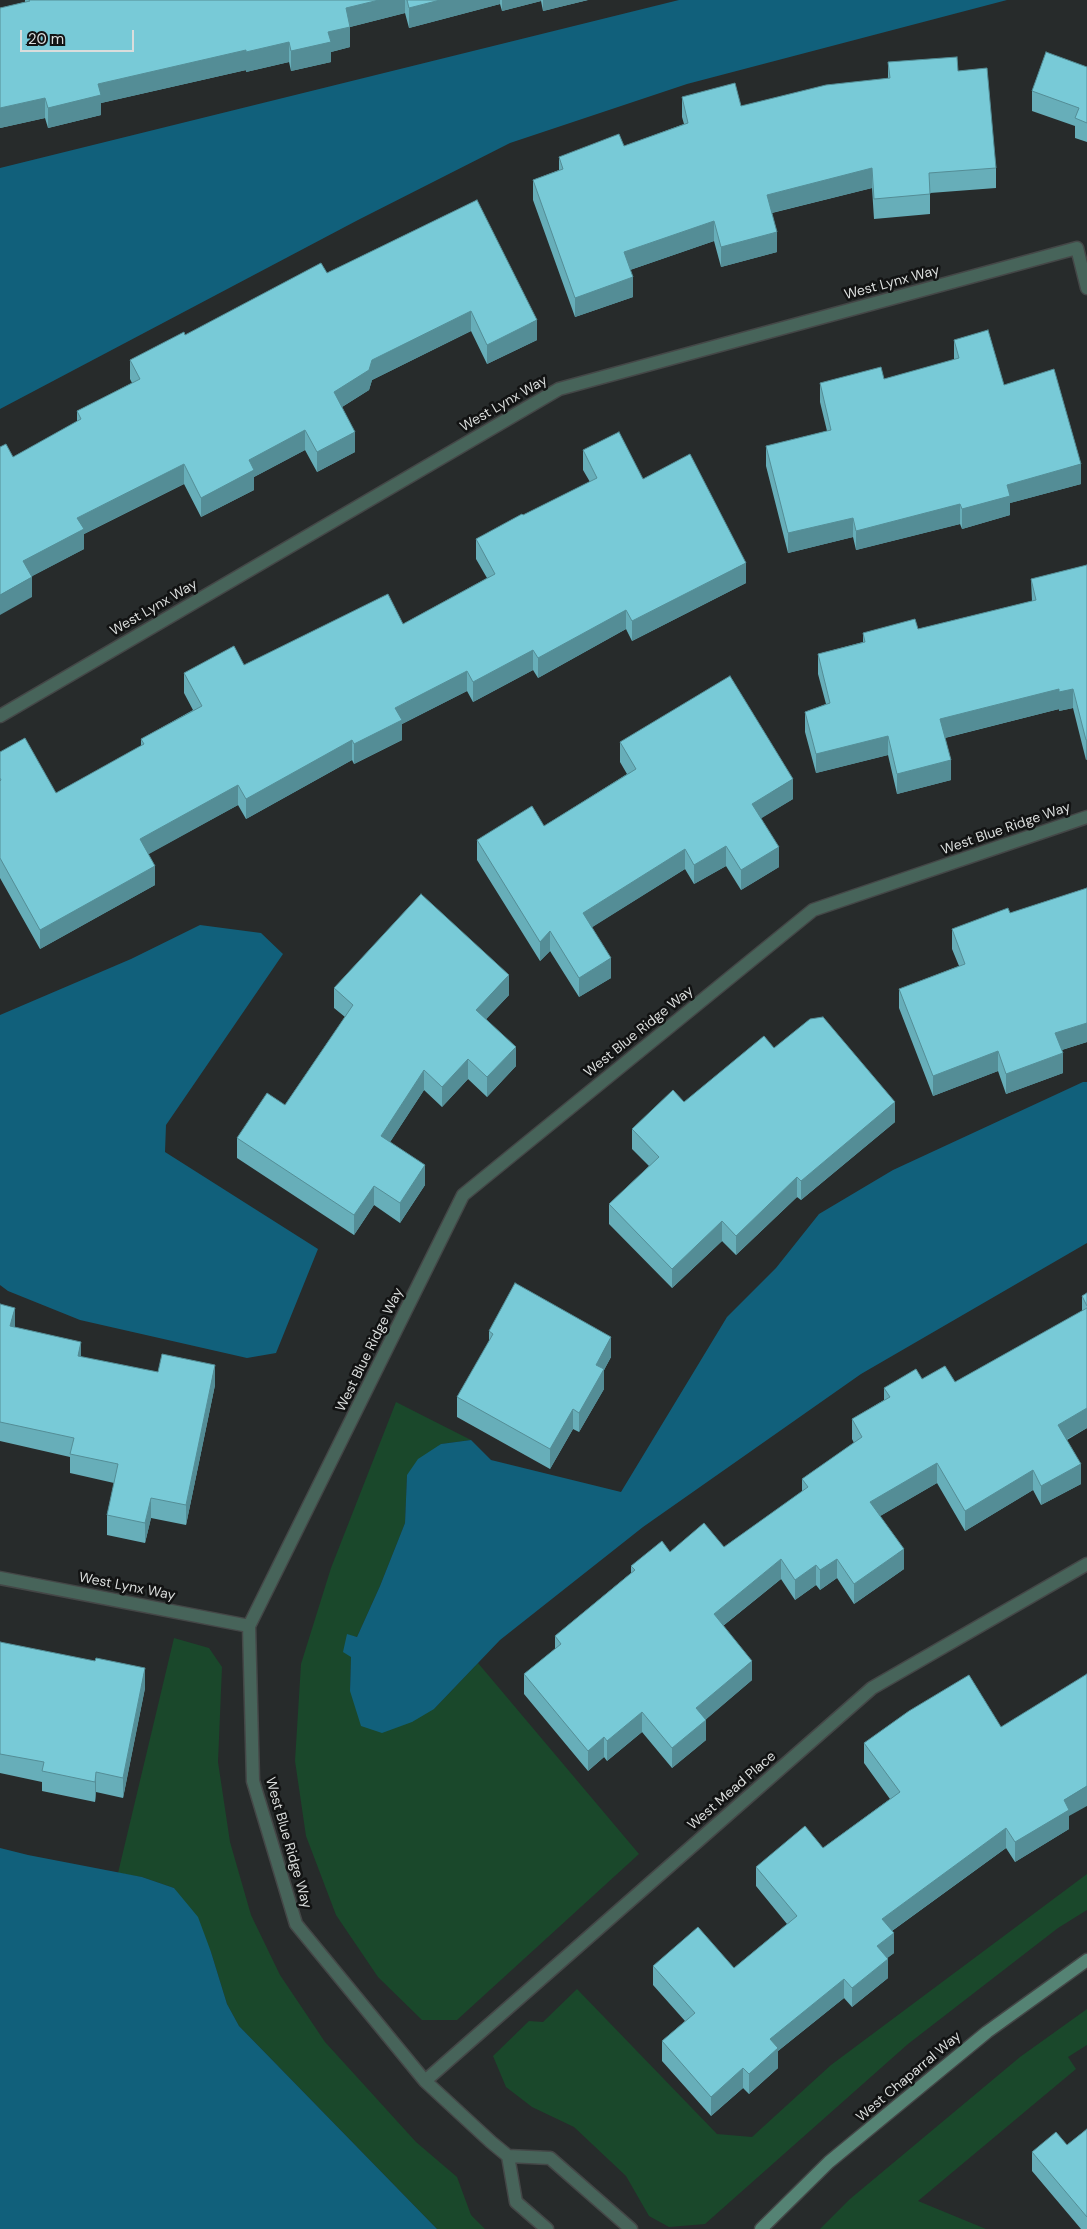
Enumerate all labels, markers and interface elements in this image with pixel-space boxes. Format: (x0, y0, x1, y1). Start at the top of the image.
scale bar (22, 20, 136, 52)
text: 20 m (28, 29, 64, 49)
street label: West Lynx Way (843, 262, 941, 304)
street label: West Lynx Way (457, 372, 551, 436)
street label: West Lynx Way (107, 576, 201, 640)
street label: West Blue Ridge Way (939, 799, 1073, 859)
street label: West Blue Ridge Way (581, 983, 697, 1081)
street label: West Blue Ridge Way (333, 1285, 407, 1415)
street label: West Lynx Way (77, 1569, 177, 1605)
street label: West Mead Place (684, 1748, 780, 1834)
street label: West Blue Ridge Way (261, 1775, 315, 1911)
street label: West Chaparral Way (853, 2028, 965, 2126)

